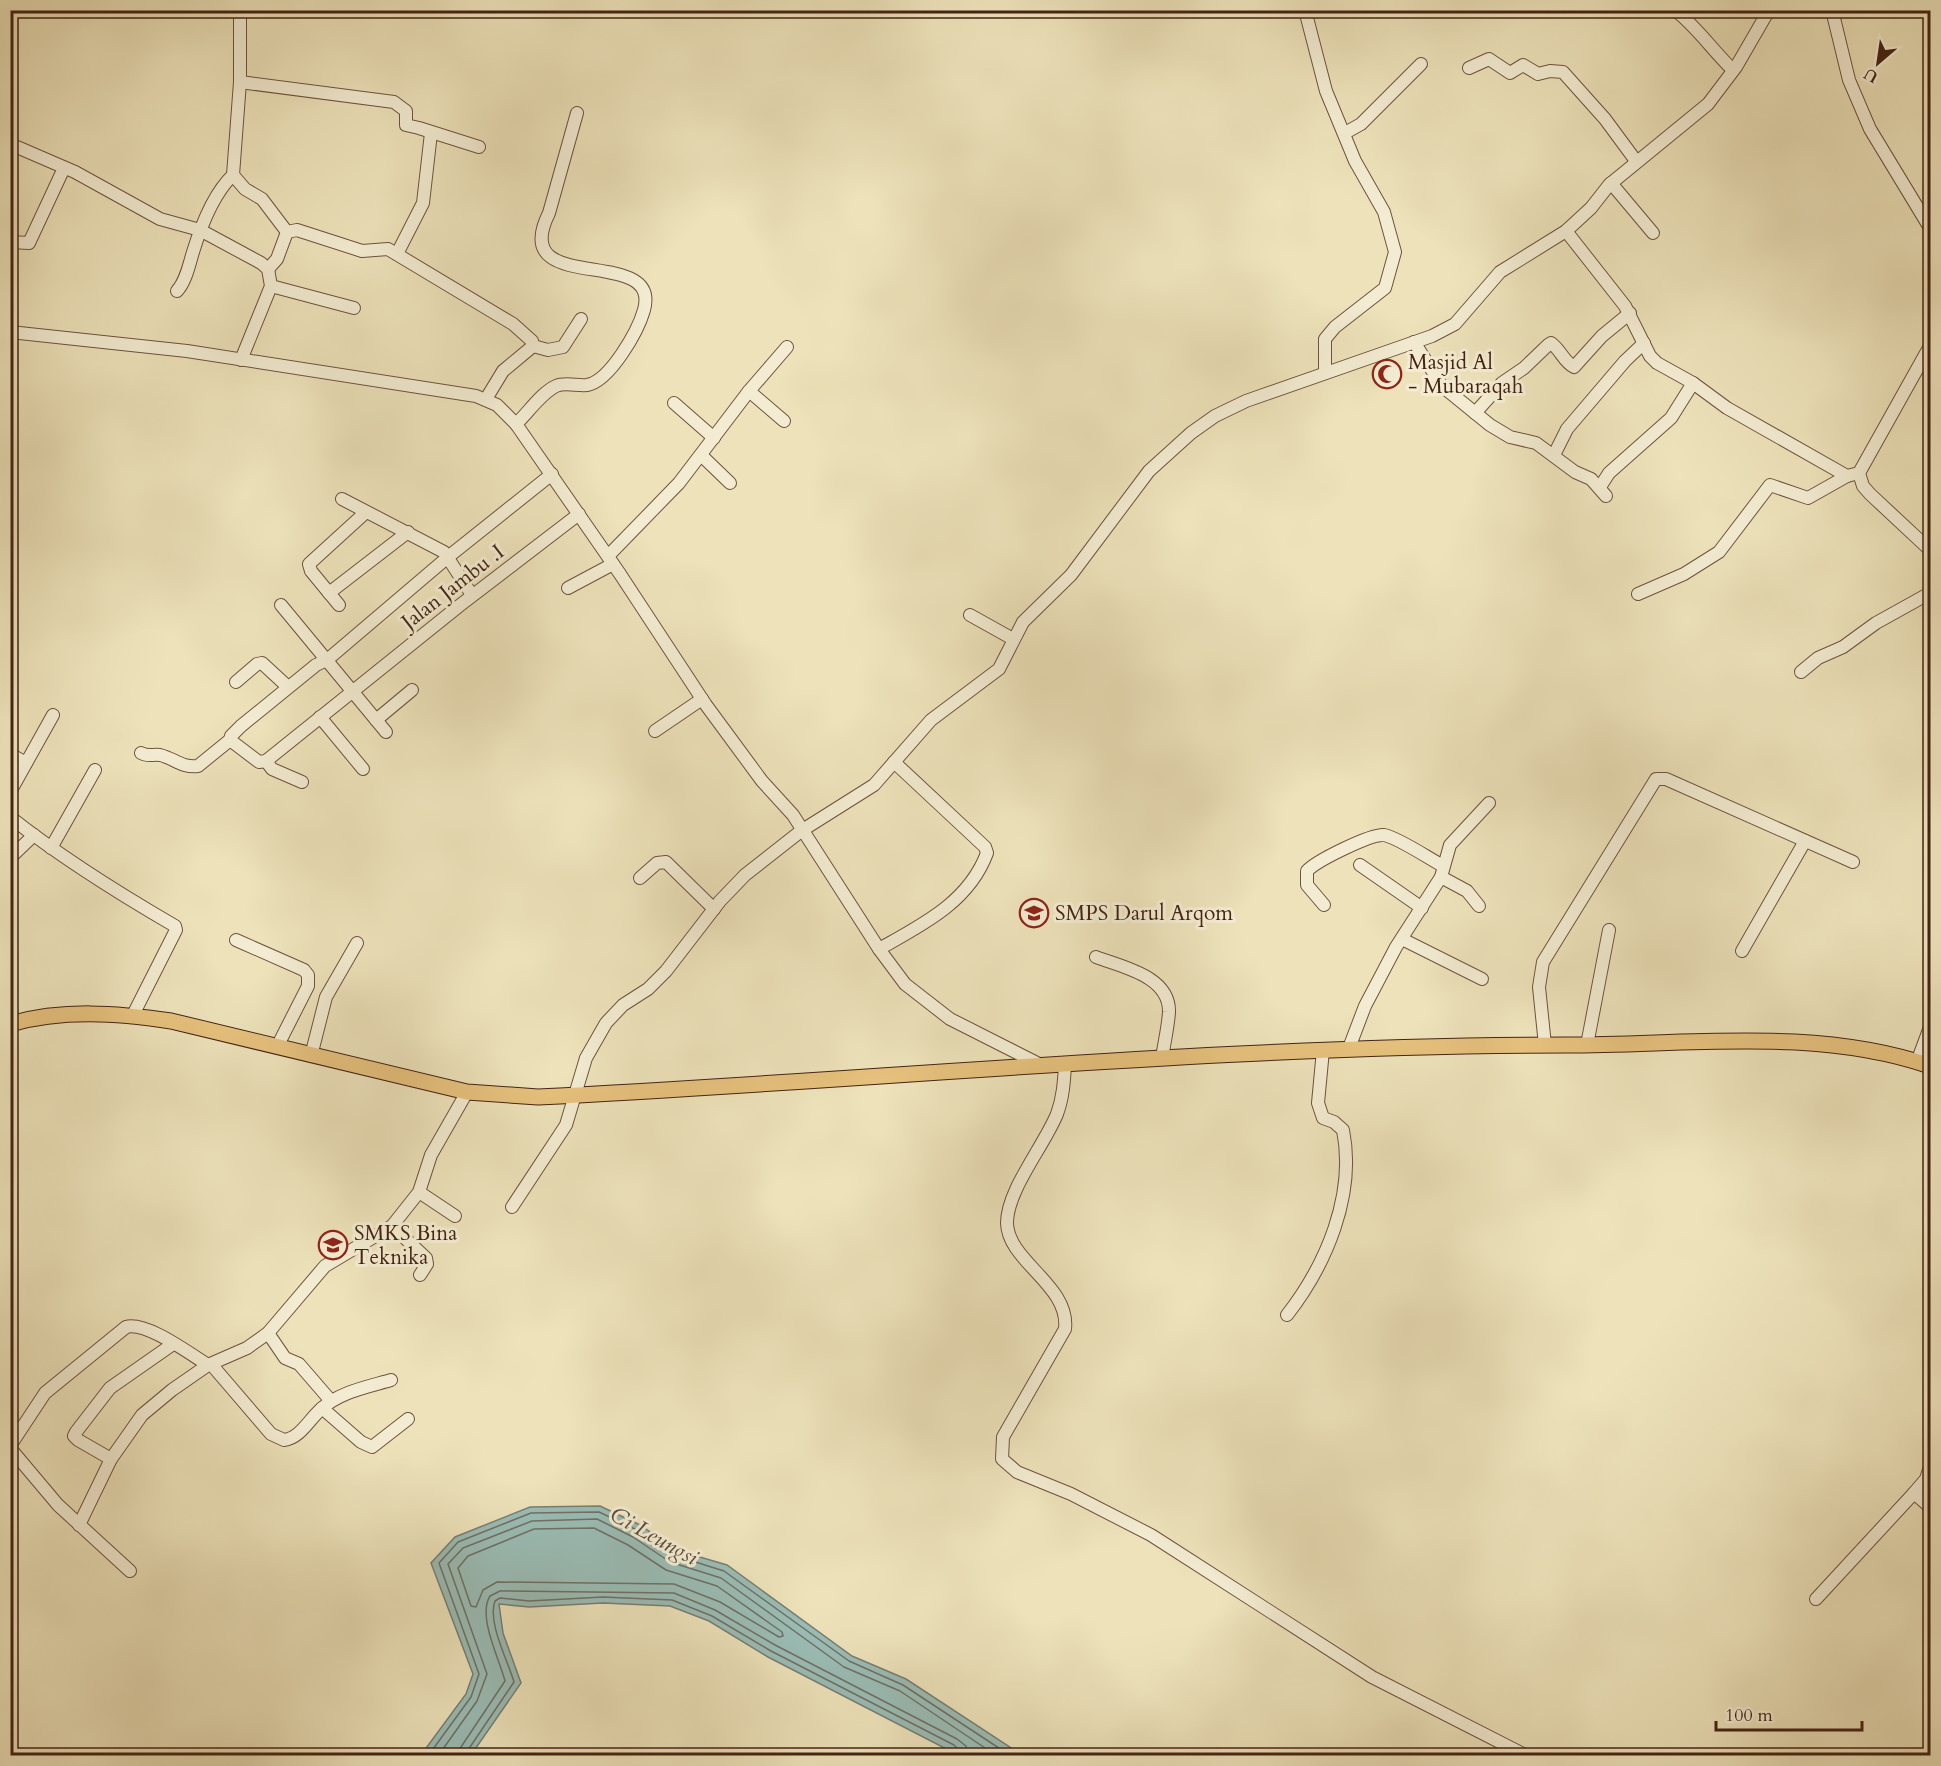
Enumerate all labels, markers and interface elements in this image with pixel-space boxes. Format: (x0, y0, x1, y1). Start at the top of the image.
north arrow (1848, 33, 1908, 93)
text: U (1860, 62, 1882, 88)
place label: Masjid Al - Mubaraqah (1408, 348, 1524, 401)
mosque icon: Masjid Al - Mubaraqah (1371, 358, 1403, 390)
street label: Jalan Jambu .I (393, 538, 510, 638)
school or university icon: SMPS Darul Arqom (1018, 897, 1050, 929)
place label: SMPS Darul Arqom (1055, 899, 1233, 928)
place label: SMKS Bina Teknika (354, 1219, 457, 1272)
school or university icon: SMKS Bina Teknika (317, 1229, 349, 1261)
water label: Ci Leungsi (605, 1500, 704, 1573)
scale bar (1716, 1694, 1862, 1732)
text: 100 m (1725, 1703, 1773, 1728)

